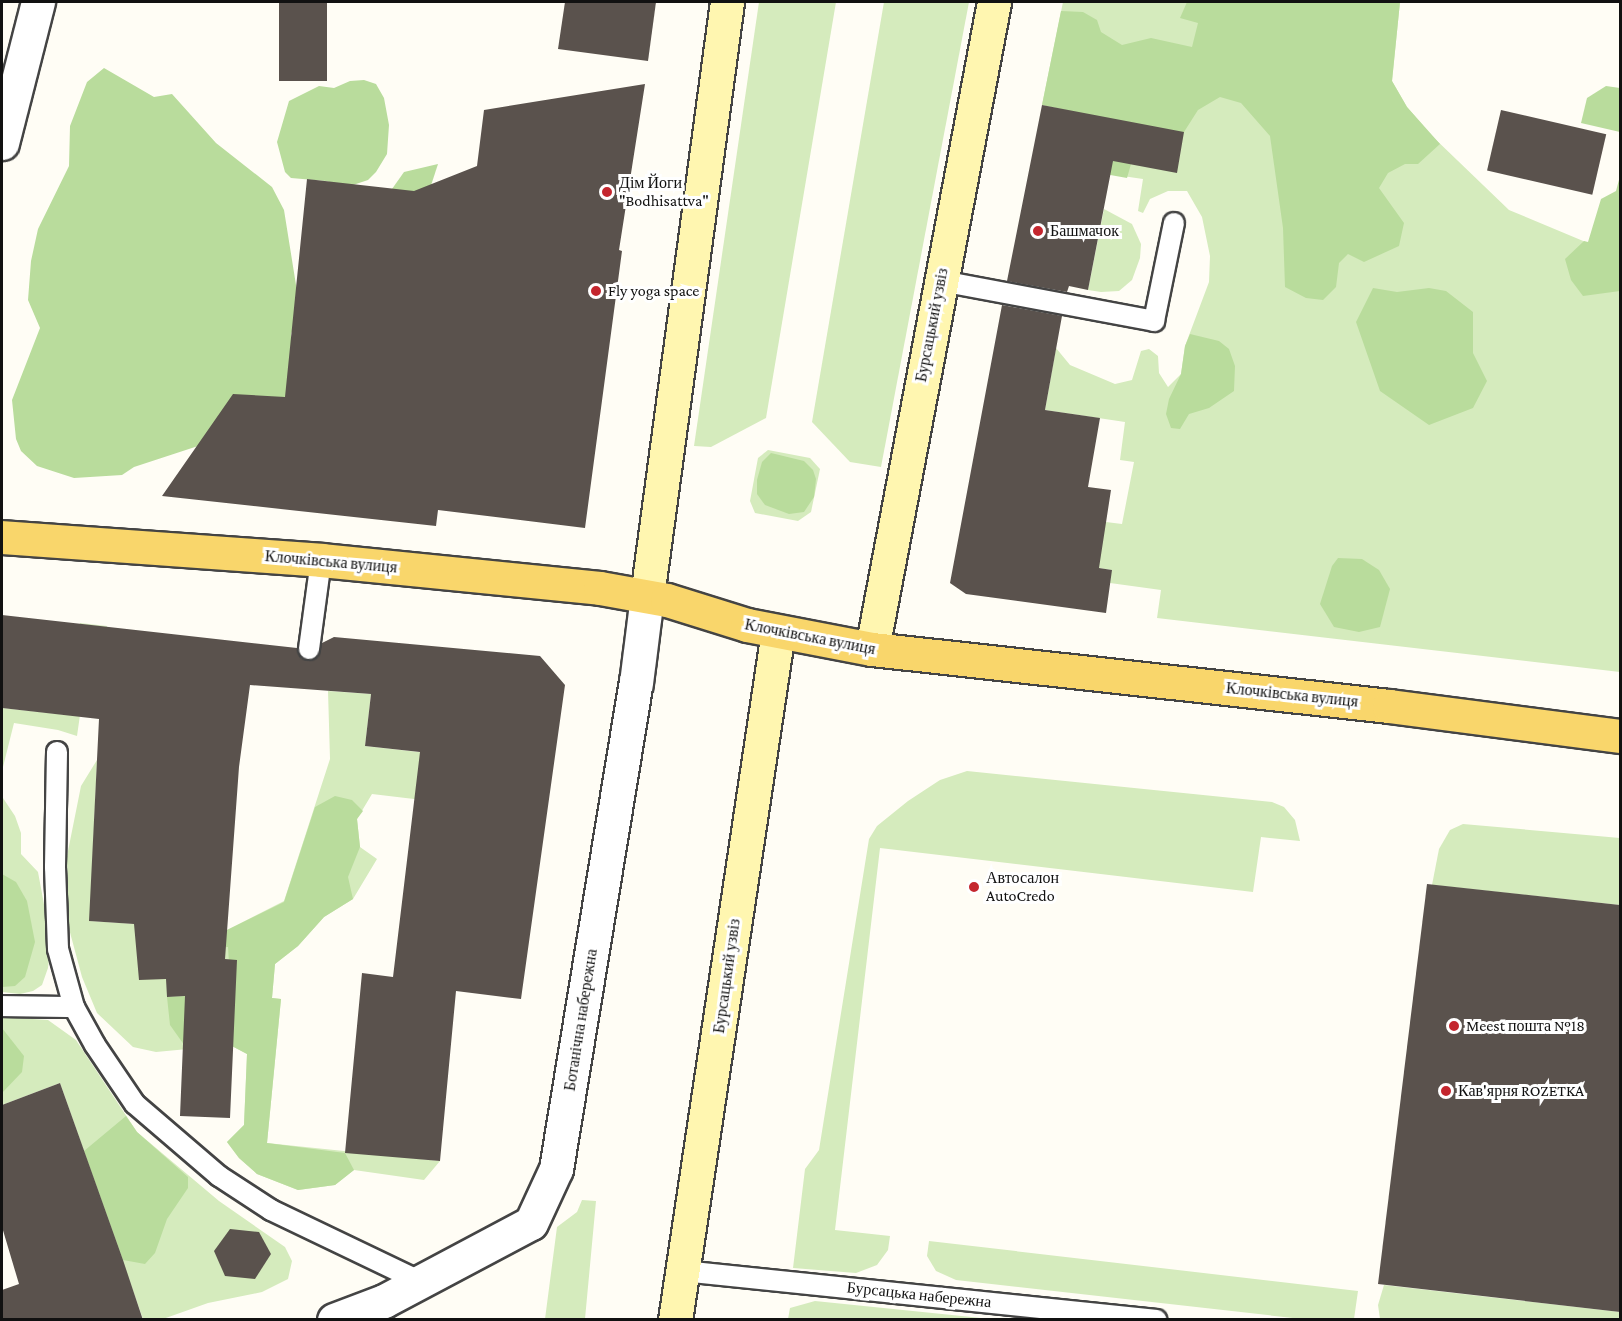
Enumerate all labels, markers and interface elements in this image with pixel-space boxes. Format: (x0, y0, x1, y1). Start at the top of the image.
place label: Дім Йоги "Bodhisattva" (619, 173, 709, 211)
marker: Дім Йоги "Bodhisattva" (600, 185, 614, 199)
place label: Башмачок (1050, 221, 1119, 241)
marker: Башмачок (1031, 224, 1045, 238)
street label: Бурсацький узвіз (912, 266, 952, 384)
place label: Fly yoga space (608, 281, 699, 301)
marker: Fly yoga space (589, 284, 603, 298)
street label: Клочківська вулиця (264, 547, 398, 577)
street label: Клочківська вулиця (743, 615, 877, 659)
street label: Клочківська вулиця (1225, 679, 1359, 711)
place label: Автосалон AutoCredo (986, 868, 1059, 906)
marker: Автосалон AutoCredo (967, 880, 981, 894)
street label: Бурсацький узвіз (709, 917, 745, 1035)
street label: Ботанічна набережна (560, 948, 602, 1092)
place label: Meest пошта №18 (1466, 1016, 1585, 1036)
marker: Meest пошта №18 (1447, 1019, 1461, 1033)
place label: Кав'ярня ROZETKA (1458, 1081, 1584, 1101)
marker: Кав'ярня ROZETKA (1439, 1084, 1453, 1098)
street label: Бурсацька набережна (846, 1278, 992, 1312)

